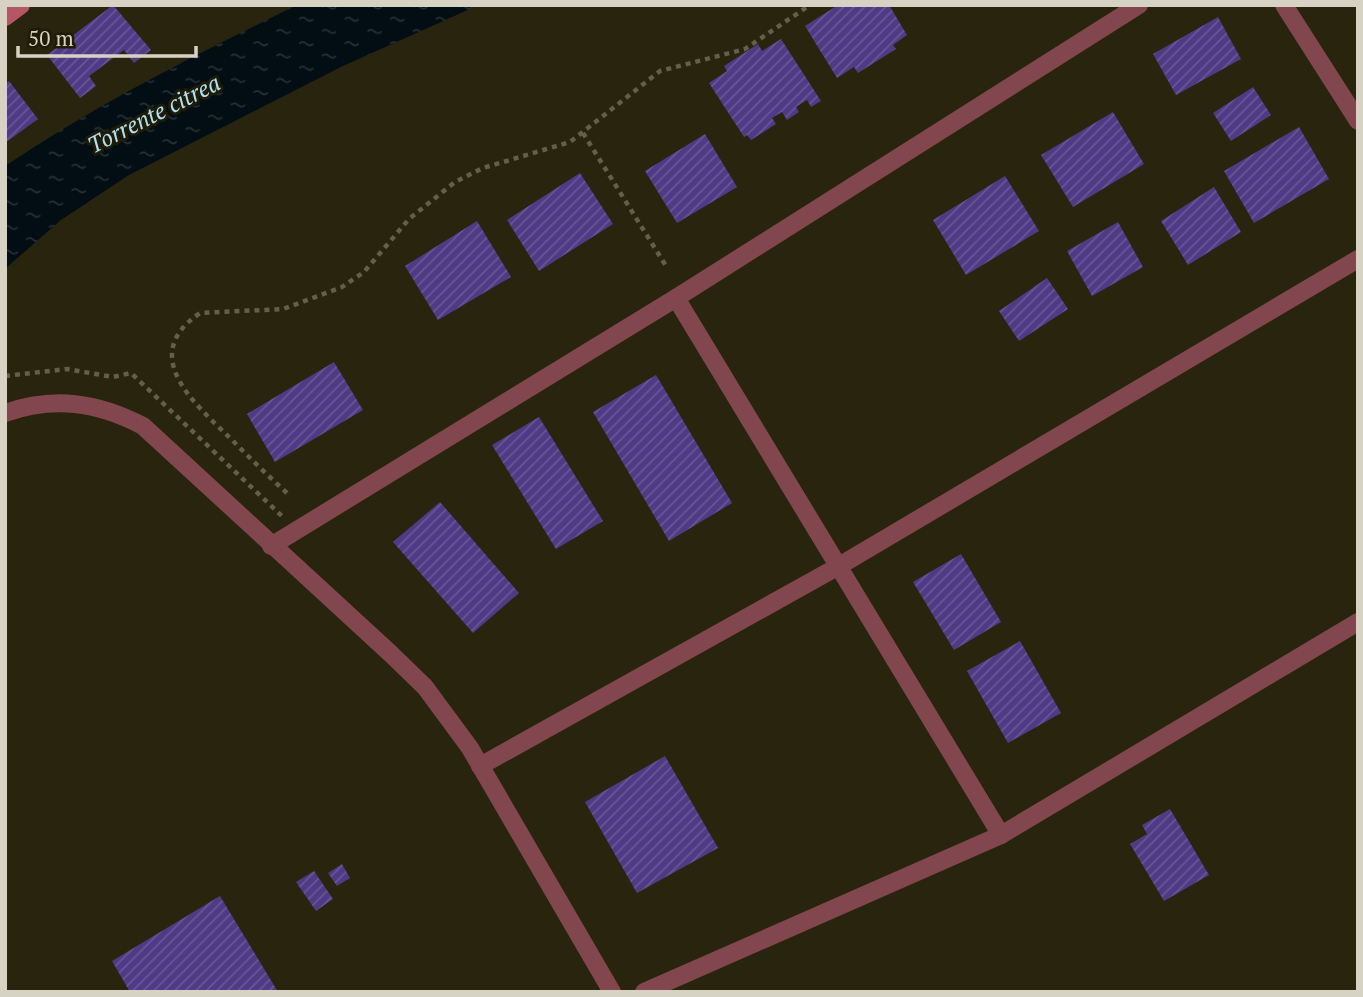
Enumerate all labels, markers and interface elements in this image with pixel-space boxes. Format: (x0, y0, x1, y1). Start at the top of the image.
scale bar (18, 14, 196, 58)
text: 50 m (28, 24, 74, 52)
water label: Torrente citrea (82, 67, 225, 160)

